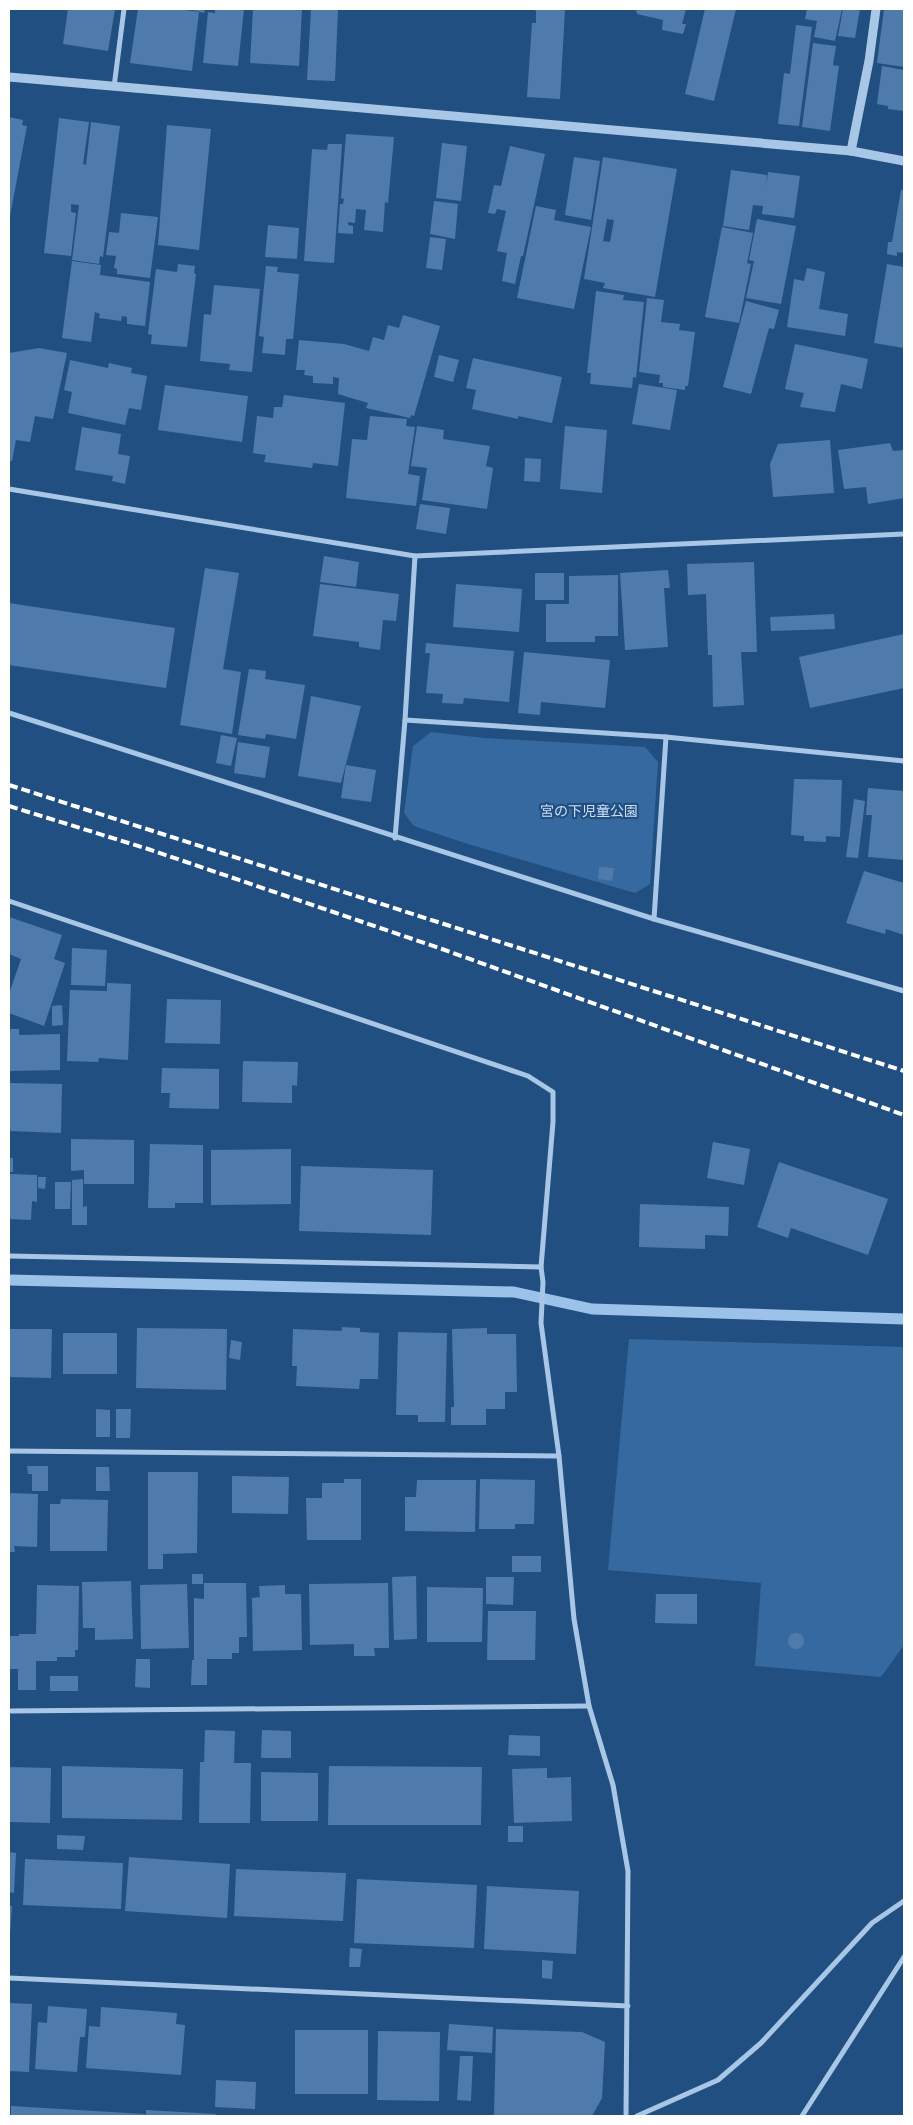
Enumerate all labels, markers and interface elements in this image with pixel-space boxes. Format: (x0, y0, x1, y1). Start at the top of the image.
park label: 宮の下児童公園 (540, 802, 638, 820)

